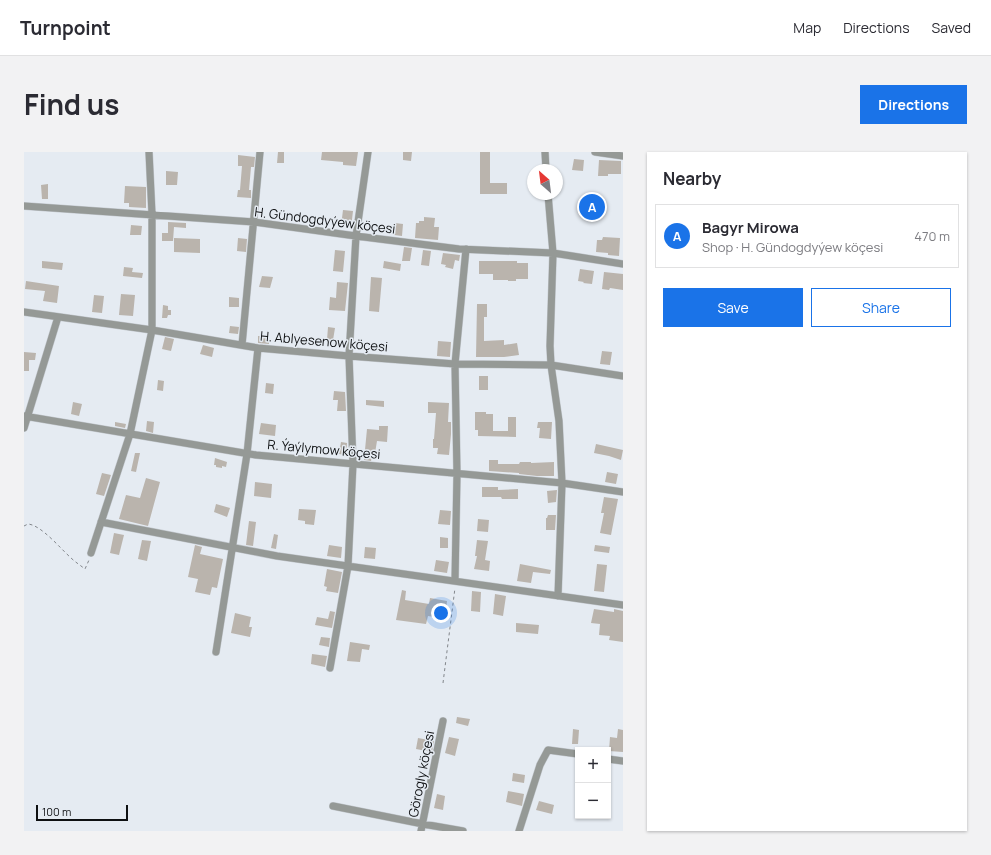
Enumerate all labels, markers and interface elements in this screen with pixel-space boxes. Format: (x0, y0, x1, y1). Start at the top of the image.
text: Turnpoint (20, 15, 111, 41)
text: Map (793, 18, 821, 37)
text: Directions (843, 18, 910, 37)
text: Saved (932, 18, 971, 37)
text: Find us (24, 85, 119, 123)
button: Directions (860, 85, 967, 124)
north arrow (527, 164, 563, 200)
text: Nearby (663, 167, 721, 190)
pin: A (579, 192, 605, 222)
street label: H. Gündogdyýew köçesi (253, 202, 397, 238)
text: Bagyr Mirowa (702, 217, 799, 238)
text: A (673, 227, 681, 245)
text: 470 m (914, 227, 950, 245)
text: Shop · H. Gündogdyýew köçesi (702, 238, 883, 256)
button: Save (663, 288, 803, 327)
button: Share (811, 288, 951, 327)
street label: H. Ablyesenow köçesi (259, 326, 389, 356)
street label: R. Ýaýlymow köçesi (267, 435, 381, 463)
your location (431, 603, 451, 623)
street label: Görogly köçesi (404, 729, 438, 819)
map controls (575, 747, 611, 819)
button: + (575, 747, 611, 783)
button: − (575, 783, 611, 819)
scale bar (36, 803, 128, 822)
text: 100 m (42, 804, 71, 819)

